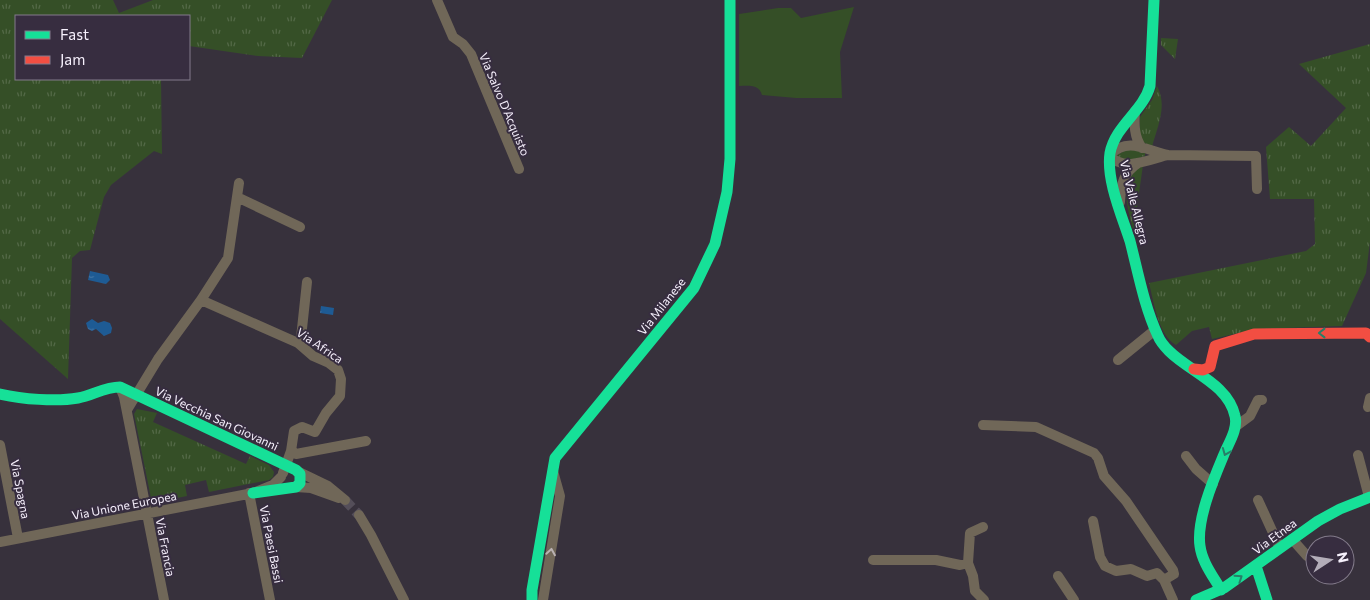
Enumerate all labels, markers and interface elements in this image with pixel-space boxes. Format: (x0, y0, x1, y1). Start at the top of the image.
legend (15, 15, 190, 80)
text: Fast (60, 25, 89, 43)
text: Jam (60, 50, 85, 68)
street label: Via Salvo D'Acquisto (477, 50, 533, 158)
street label: Via Valle Allegra (1118, 158, 1152, 246)
street label: Via Milanese (634, 275, 688, 337)
street label: Via Africa (294, 324, 346, 366)
one-way arrow (1318, 328, 1326, 338)
street label: Via Vecchia San Giovanni (153, 383, 281, 453)
one-way arrow (1222, 447, 1232, 456)
street label: Via Spagna (8, 458, 34, 520)
street label: Via Unione Europea (70, 488, 178, 522)
street label: Via Paesi Bassi (258, 504, 286, 584)
street label: Via Etnea (1249, 515, 1299, 557)
street label: Via Francia (153, 516, 179, 578)
north arrow (1305, 535, 1355, 585)
one-way arrow (545, 548, 555, 556)
text: N (1334, 550, 1353, 564)
one-way arrow (1233, 575, 1243, 584)

